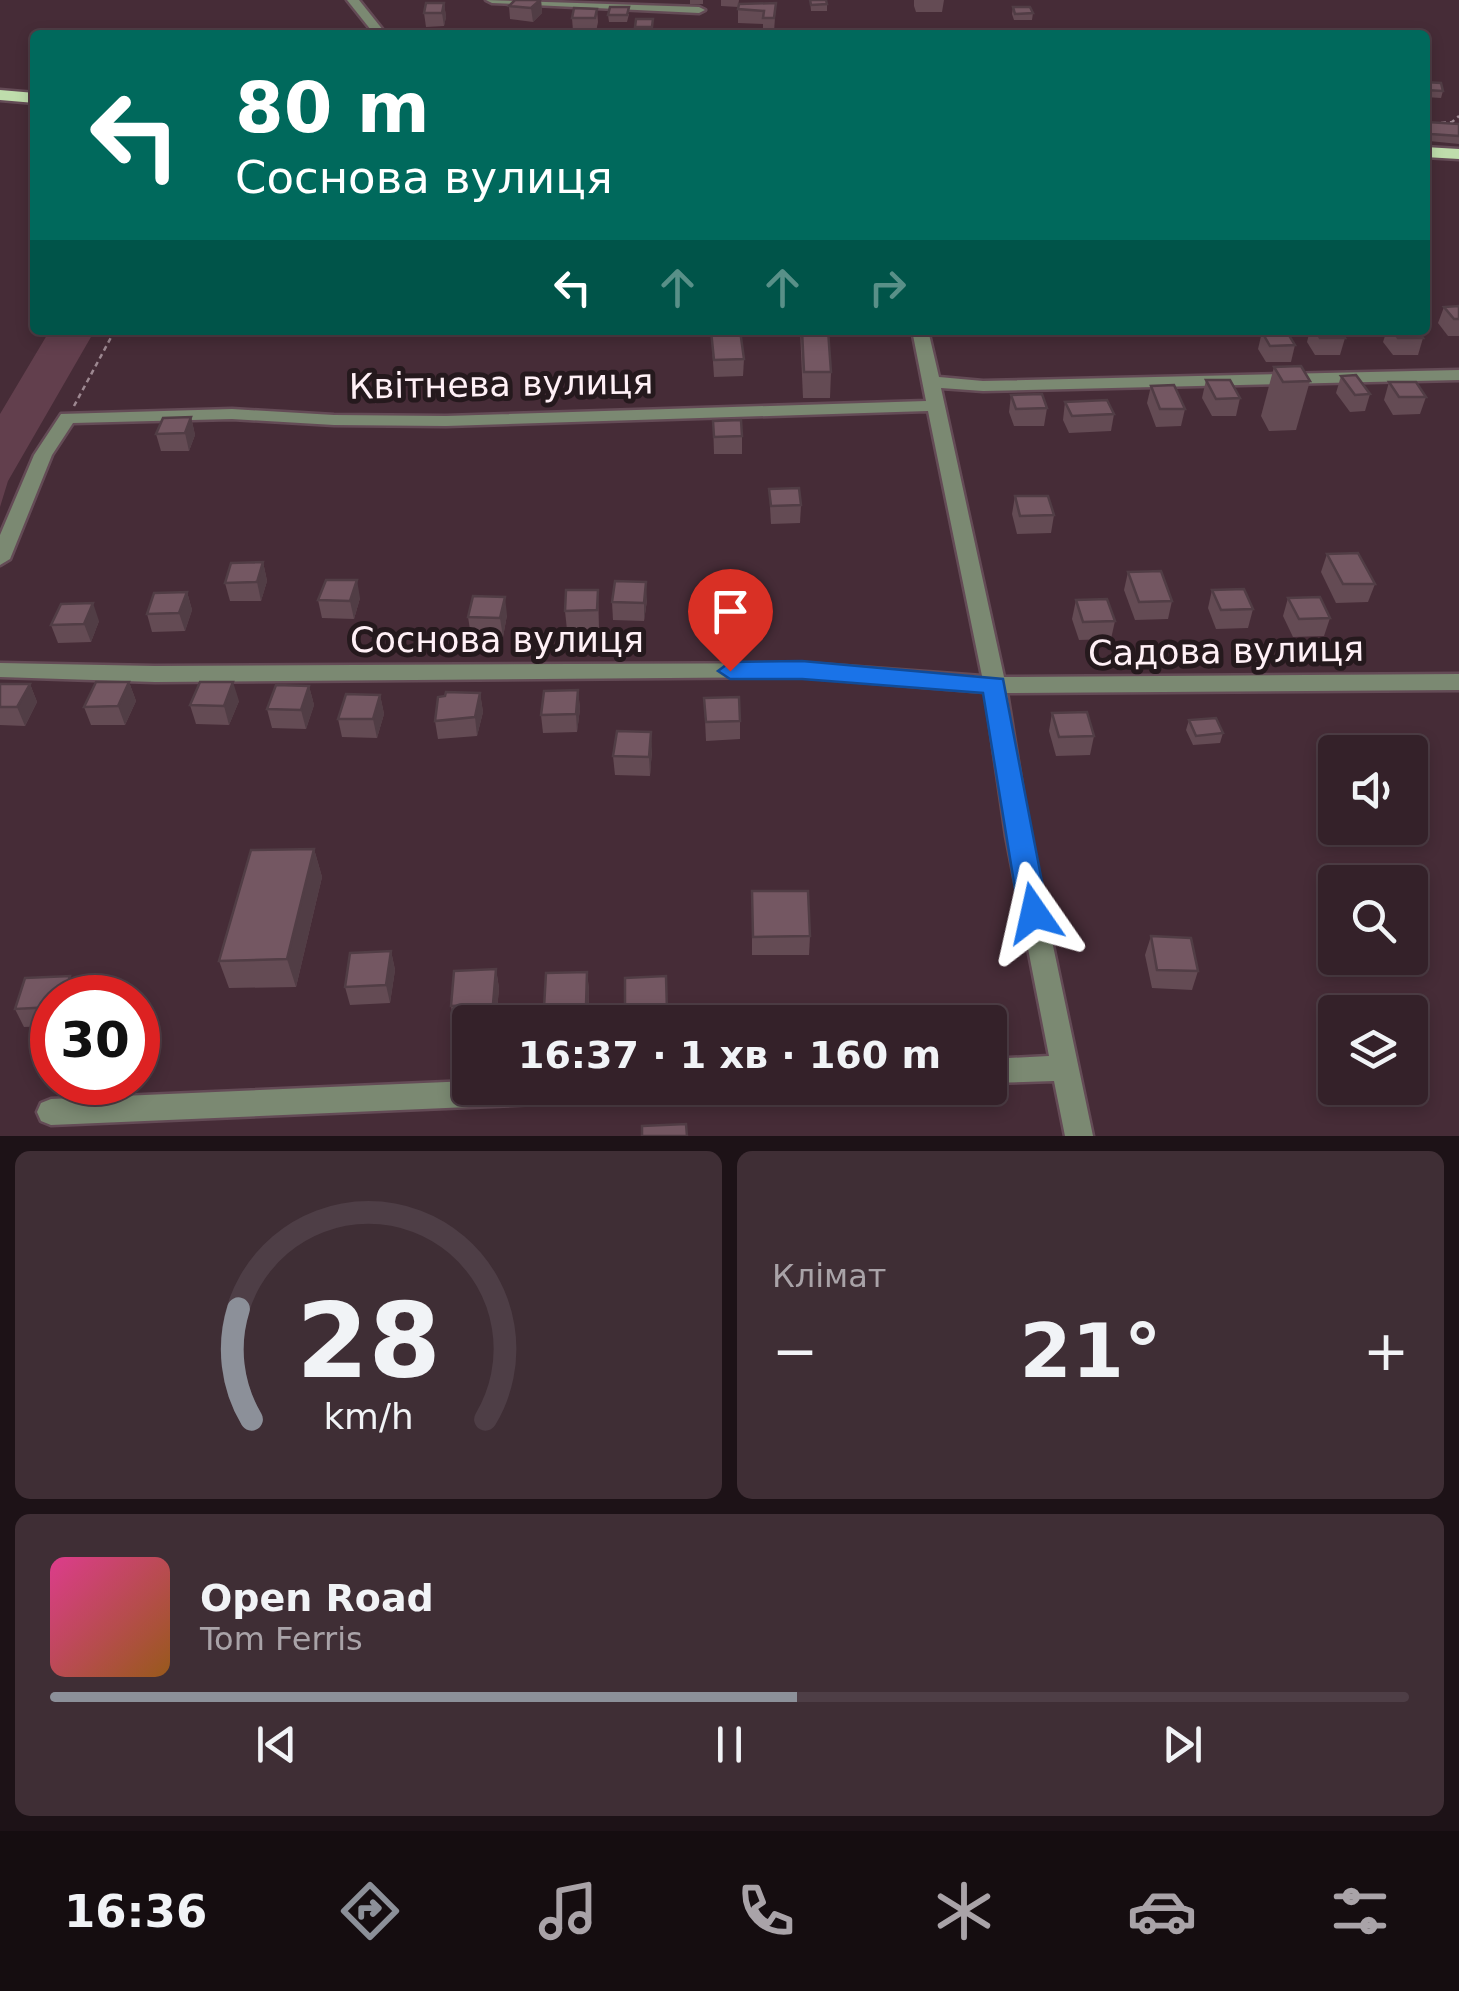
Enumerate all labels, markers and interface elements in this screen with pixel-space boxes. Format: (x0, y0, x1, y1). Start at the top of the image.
text: 80 m (235, 67, 430, 149)
icon: left (70, 70, 200, 200)
text: Соснова вулиця (235, 151, 613, 204)
icon: left (545, 260, 600, 315)
icon: ahead (650, 260, 705, 315)
icon: ahead (755, 260, 810, 315)
icon: right (860, 260, 915, 315)
street label: Квітнева вулиця (348, 361, 654, 407)
pin (688, 569, 773, 672)
icon: arrive (703, 584, 758, 639)
street label: Соснова вулиця (350, 620, 644, 660)
street label: Садова вулиця (1088, 629, 1364, 673)
map controls (1318, 735, 1428, 1105)
button: sound (1318, 735, 1428, 845)
position arrow (982, 861, 1086, 965)
button: search (1318, 865, 1428, 975)
speed limit sign: 30 (30, 975, 160, 1105)
button: layers (1318, 995, 1428, 1105)
text: 16:37 · 1 хв · 160 m (518, 1033, 941, 1077)
text: Клімат (772, 1257, 886, 1295)
text: 28 (296, 1280, 441, 1402)
text: 21° (1020, 1307, 1161, 1395)
text: − (772, 1319, 818, 1383)
text: + (1363, 1319, 1409, 1383)
text: km/h (323, 1396, 414, 1437)
text: Open Road (200, 1576, 434, 1620)
text: Tom Ferris (200, 1620, 363, 1658)
icon: previous (249, 1717, 304, 1772)
icon: pause (702, 1717, 757, 1772)
icon: next (1155, 1717, 1210, 1772)
icon: directions (335, 1876, 405, 1946)
icon: music (533, 1876, 603, 1946)
icon: phone (731, 1876, 801, 1946)
icon: climate (929, 1876, 999, 1946)
icon: car (1127, 1876, 1197, 1946)
icon: filters (1325, 1876, 1395, 1946)
text: 16:36 (64, 1885, 207, 1938)

